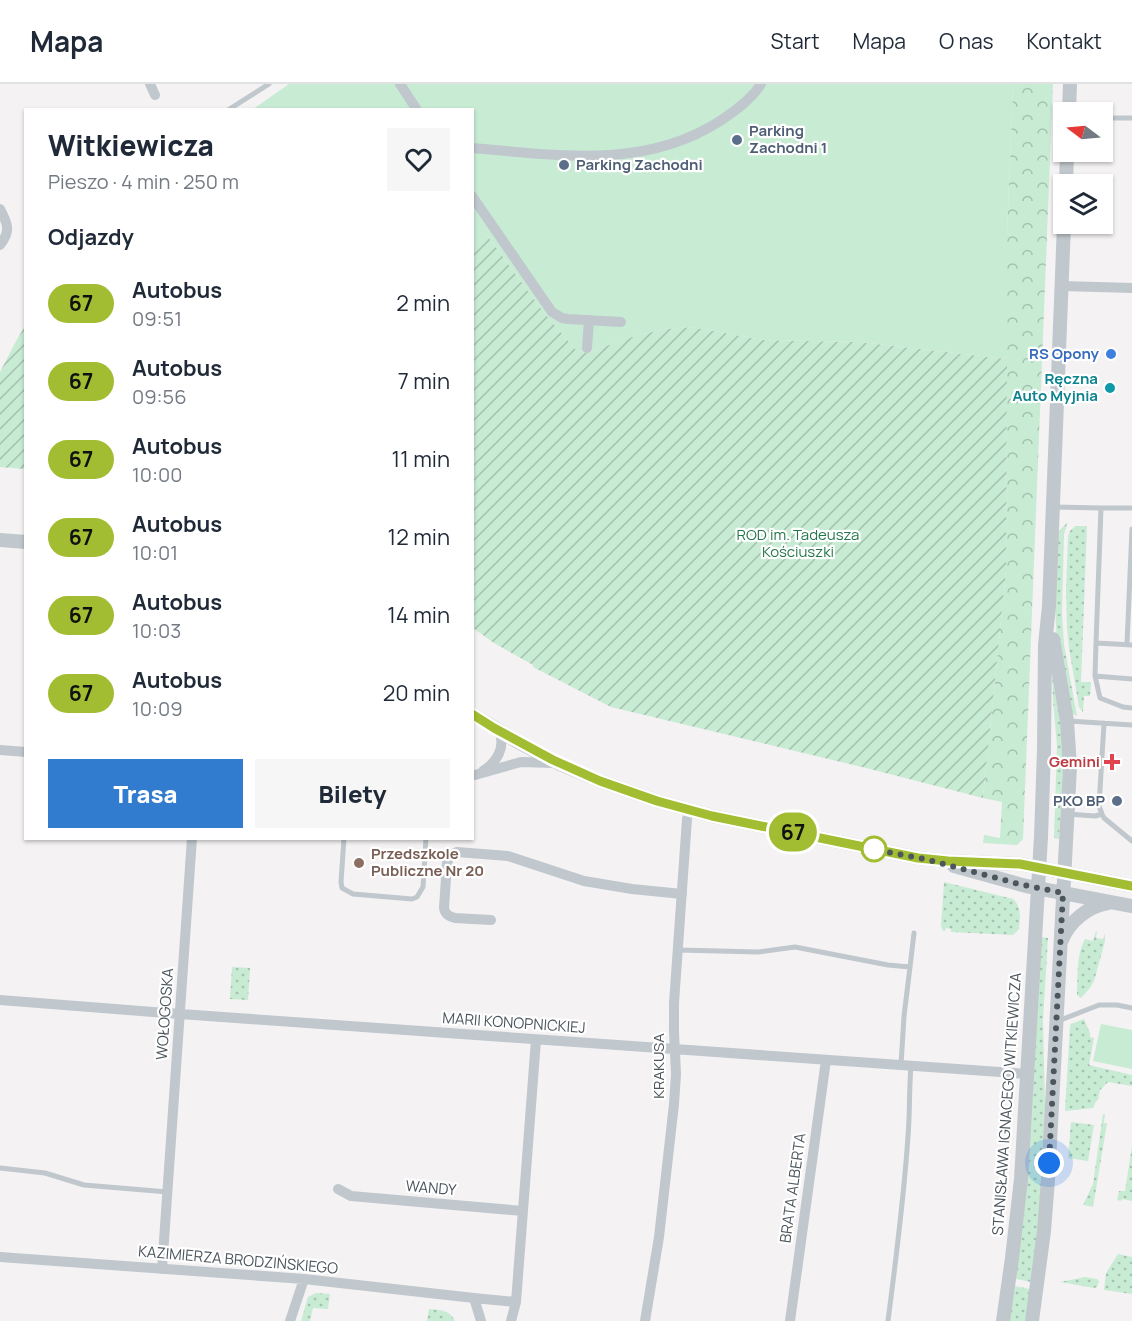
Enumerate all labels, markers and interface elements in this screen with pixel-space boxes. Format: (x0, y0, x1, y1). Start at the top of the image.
text: Mapa (30, 22, 103, 60)
text: Start (771, 27, 820, 55)
text: Mapa (853, 27, 906, 55)
text: O nas (939, 27, 994, 55)
text: Kontakt (1027, 27, 1102, 55)
north arrow (1053, 102, 1113, 162)
map controls (1053, 102, 1113, 234)
place label: Parking Zachodni 1 (749, 120, 827, 158)
text: Witkiewicza (48, 126, 214, 164)
button: heart (387, 128, 450, 191)
marker: Parking Zachodni 1 (730, 133, 744, 147)
place label: Parking Zachodni (576, 154, 703, 175)
marker: Parking Zachodni (557, 158, 571, 172)
text: Pieszo · 4 min · 250 m (48, 168, 239, 195)
button: layers (1053, 174, 1113, 234)
text: Odjazdy (48, 222, 134, 252)
text: Autobus (132, 275, 222, 305)
text: 2 min (396, 288, 450, 318)
text: 67 (69, 289, 93, 317)
text: 09:51 (132, 305, 182, 332)
place label: RS Opony (1029, 343, 1100, 364)
marker: RS Opony (1104, 347, 1118, 361)
text: Autobus (132, 353, 222, 383)
text: 7 min (398, 366, 450, 396)
text: 67 (69, 367, 93, 395)
place label: Ręczna Auto Myjnia (1012, 368, 1098, 406)
marker: Ręczna Auto Myjnia (1103, 381, 1117, 395)
text: 09:56 (132, 383, 187, 410)
text: Autobus (132, 431, 222, 461)
text: 11 min (392, 444, 450, 474)
text: 67 (69, 445, 93, 473)
text: 10:00 (132, 461, 182, 488)
text: Autobus (132, 509, 222, 539)
text: 12 min (388, 522, 450, 552)
text: 67 (69, 523, 93, 551)
park label: ROD im. Tadeusza Kościuszki (737, 524, 859, 562)
text: 10:01 (132, 539, 178, 566)
text: Autobus (132, 587, 222, 617)
text: 14 min (387, 600, 450, 630)
text: 67 (69, 601, 93, 629)
text: 10:03 (132, 617, 181, 644)
text: Autobus (132, 665, 222, 695)
text: 20 min (383, 678, 450, 708)
text: 67 (69, 679, 93, 707)
text: 10:09 (132, 695, 183, 722)
place label: Gemini (1049, 751, 1100, 772)
marker: Gemini (1105, 755, 1119, 769)
button: Trasa (48, 759, 243, 828)
button: Bilety (255, 759, 450, 828)
place label: PKO BP (1053, 790, 1105, 811)
marker: PKO BP (1110, 794, 1124, 808)
line badge: 67 (766, 812, 820, 852)
text: 67 (781, 818, 805, 846)
unlabelled marker (861, 836, 887, 862)
place label: Przedszkole Publiczne Nr 20 (371, 843, 484, 881)
marker: Przedszkole Publiczne Nr 20 (352, 856, 366, 870)
street label: WOŁOGOSKA (151, 967, 178, 1061)
street label: STANISŁAWA IGNACEGO WITKIEWICZA (987, 971, 1026, 1236)
street label: MARII KONOPNICKIEJ (442, 1007, 586, 1038)
street label: KRAKUSA (648, 1033, 669, 1099)
street label: BRATA ALBERTA (774, 1131, 811, 1244)
your location (1034, 1148, 1064, 1178)
street label: WANDY (405, 1175, 458, 1200)
street label: KAZIMIERZA BRODZIŃSKIEGO (137, 1240, 339, 1279)

